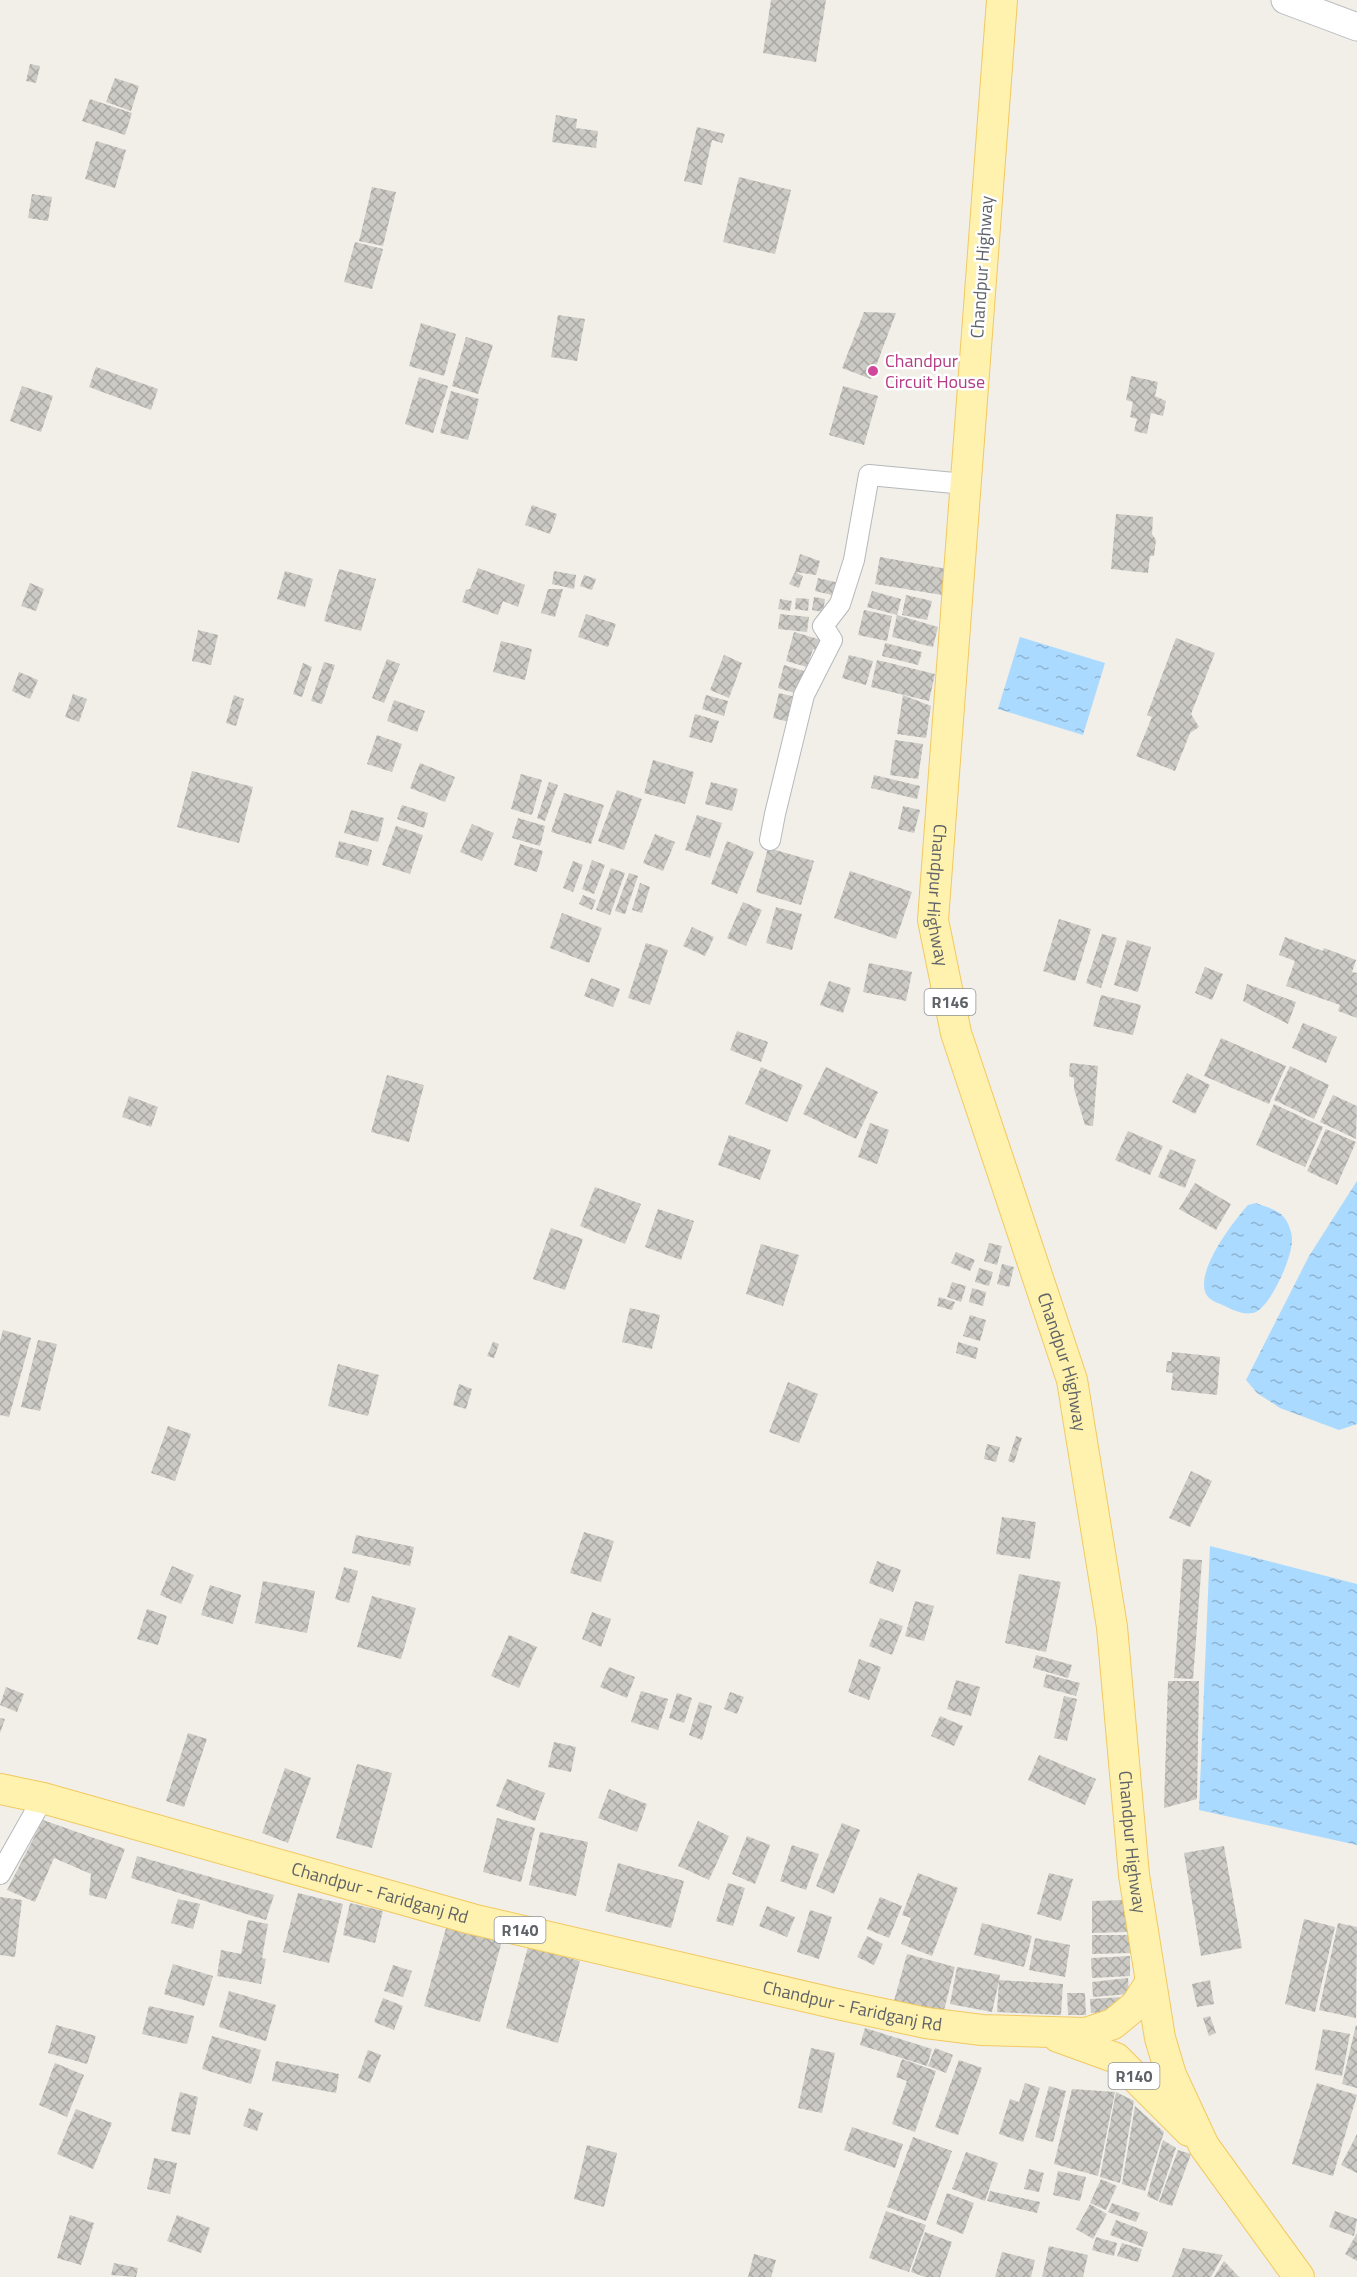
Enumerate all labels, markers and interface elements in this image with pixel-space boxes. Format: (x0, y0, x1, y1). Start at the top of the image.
street label: Chandpur Highway (963, 194, 1000, 339)
place label: Chandpur Circuit House (885, 347, 985, 395)
marker: Chandpur Circuit House (866, 364, 880, 378)
street label: Chandpur Highway (920, 823, 956, 969)
road number: R146 (924, 989, 976, 1015)
street label: Chandpur Highway (1031, 1289, 1094, 1434)
street label: Chandpur Highway (1112, 1770, 1154, 1915)
street label: Chandpur - Faridganj Rd (288, 1855, 472, 1930)
road number: R140 (494, 1917, 546, 1943)
street label: Chandpur - Faridganj Rd (760, 1973, 944, 2038)
road number: R140 (1108, 2063, 1160, 2089)

